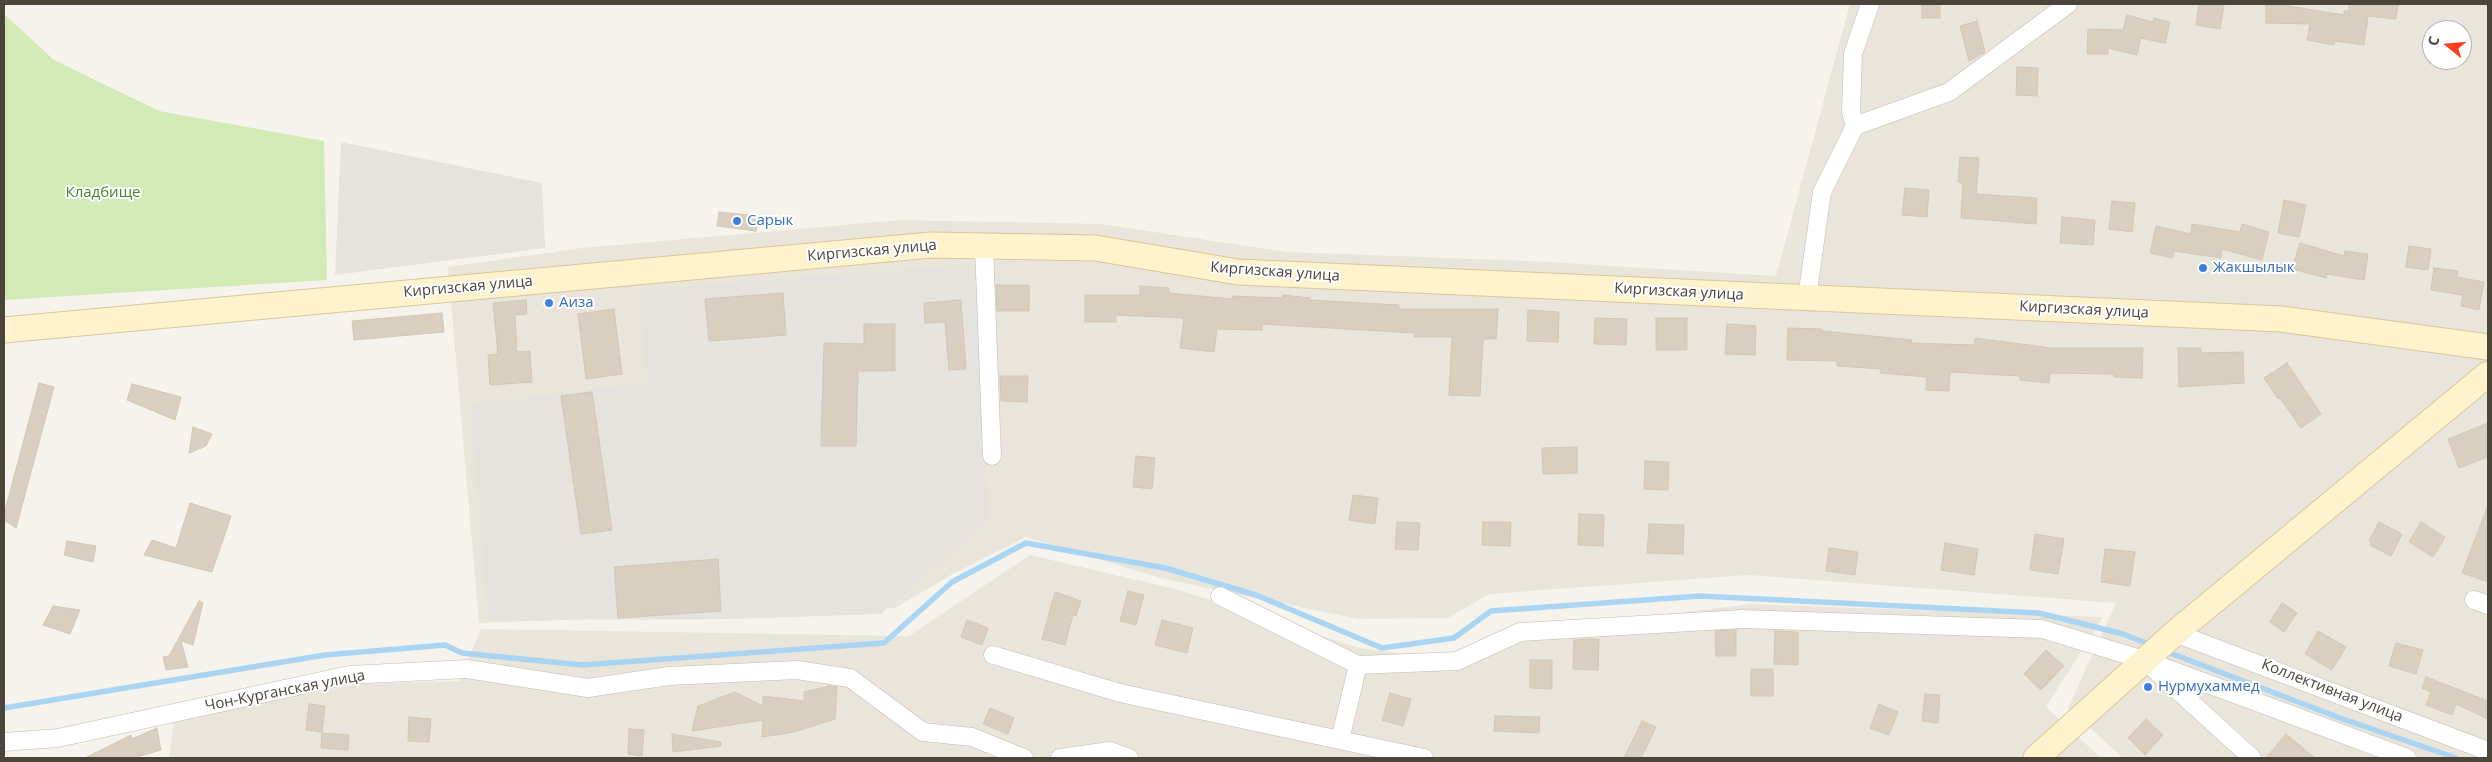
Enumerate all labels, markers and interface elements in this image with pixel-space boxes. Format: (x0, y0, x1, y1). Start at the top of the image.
north arrow (2422, 20, 2472, 70)
text: С (2423, 34, 2444, 48)
park label: Кладбище (65, 184, 141, 202)
place label: Сарык (747, 212, 793, 230)
marker: Сарык (731, 215, 743, 227)
street label: Киргизская улица (806, 236, 938, 266)
street label: Киргизская улица (1210, 258, 1340, 286)
place label: Жакшылык (2213, 259, 2294, 277)
marker: Жакшылык (2197, 262, 2209, 274)
street label: Киргизская улица (402, 272, 534, 302)
street label: Киргизская улица (1614, 280, 1744, 304)
place label: Аиза (559, 294, 594, 312)
marker: Аиза (543, 297, 555, 309)
street label: Киргизская улица (2019, 298, 2149, 322)
street label: Коллективная улица (2259, 656, 2405, 726)
street label: Чон-Курганская улица (203, 667, 367, 715)
place label: Нурмухаммед (2158, 678, 2259, 696)
marker: Нурмухаммед (2142, 681, 2154, 693)

